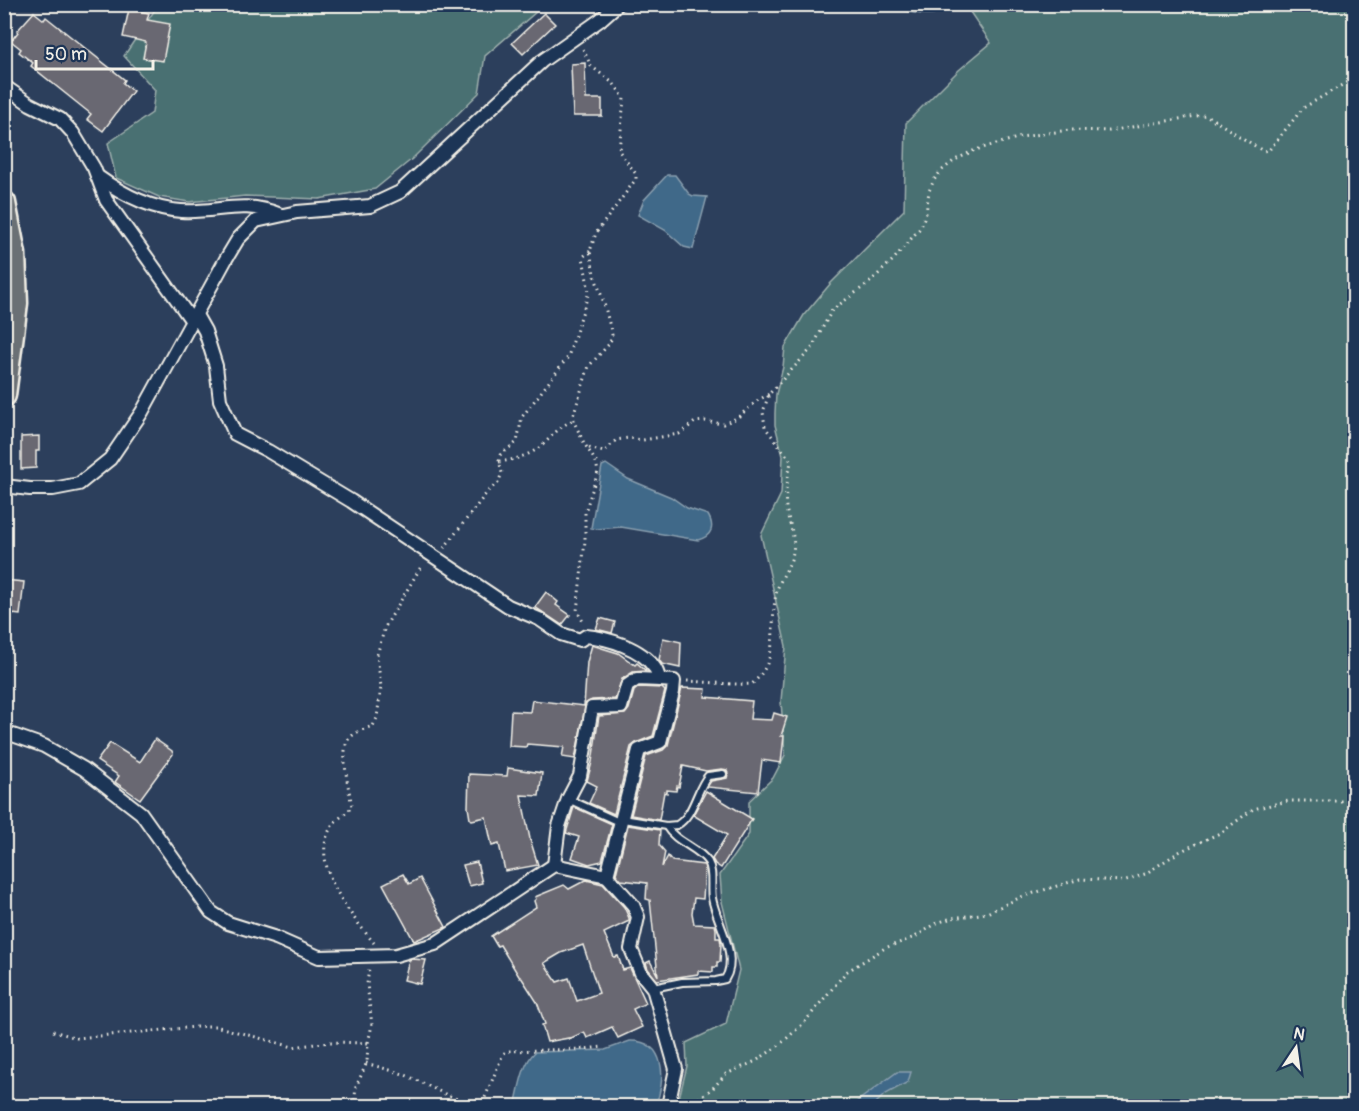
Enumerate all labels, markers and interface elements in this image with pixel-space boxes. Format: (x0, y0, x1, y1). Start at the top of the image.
scale bar (36, 33, 153, 71)
text: 50 m (45, 43, 87, 66)
north arrow (1266, 1018, 1326, 1078)
text: N (1292, 1023, 1307, 1045)

